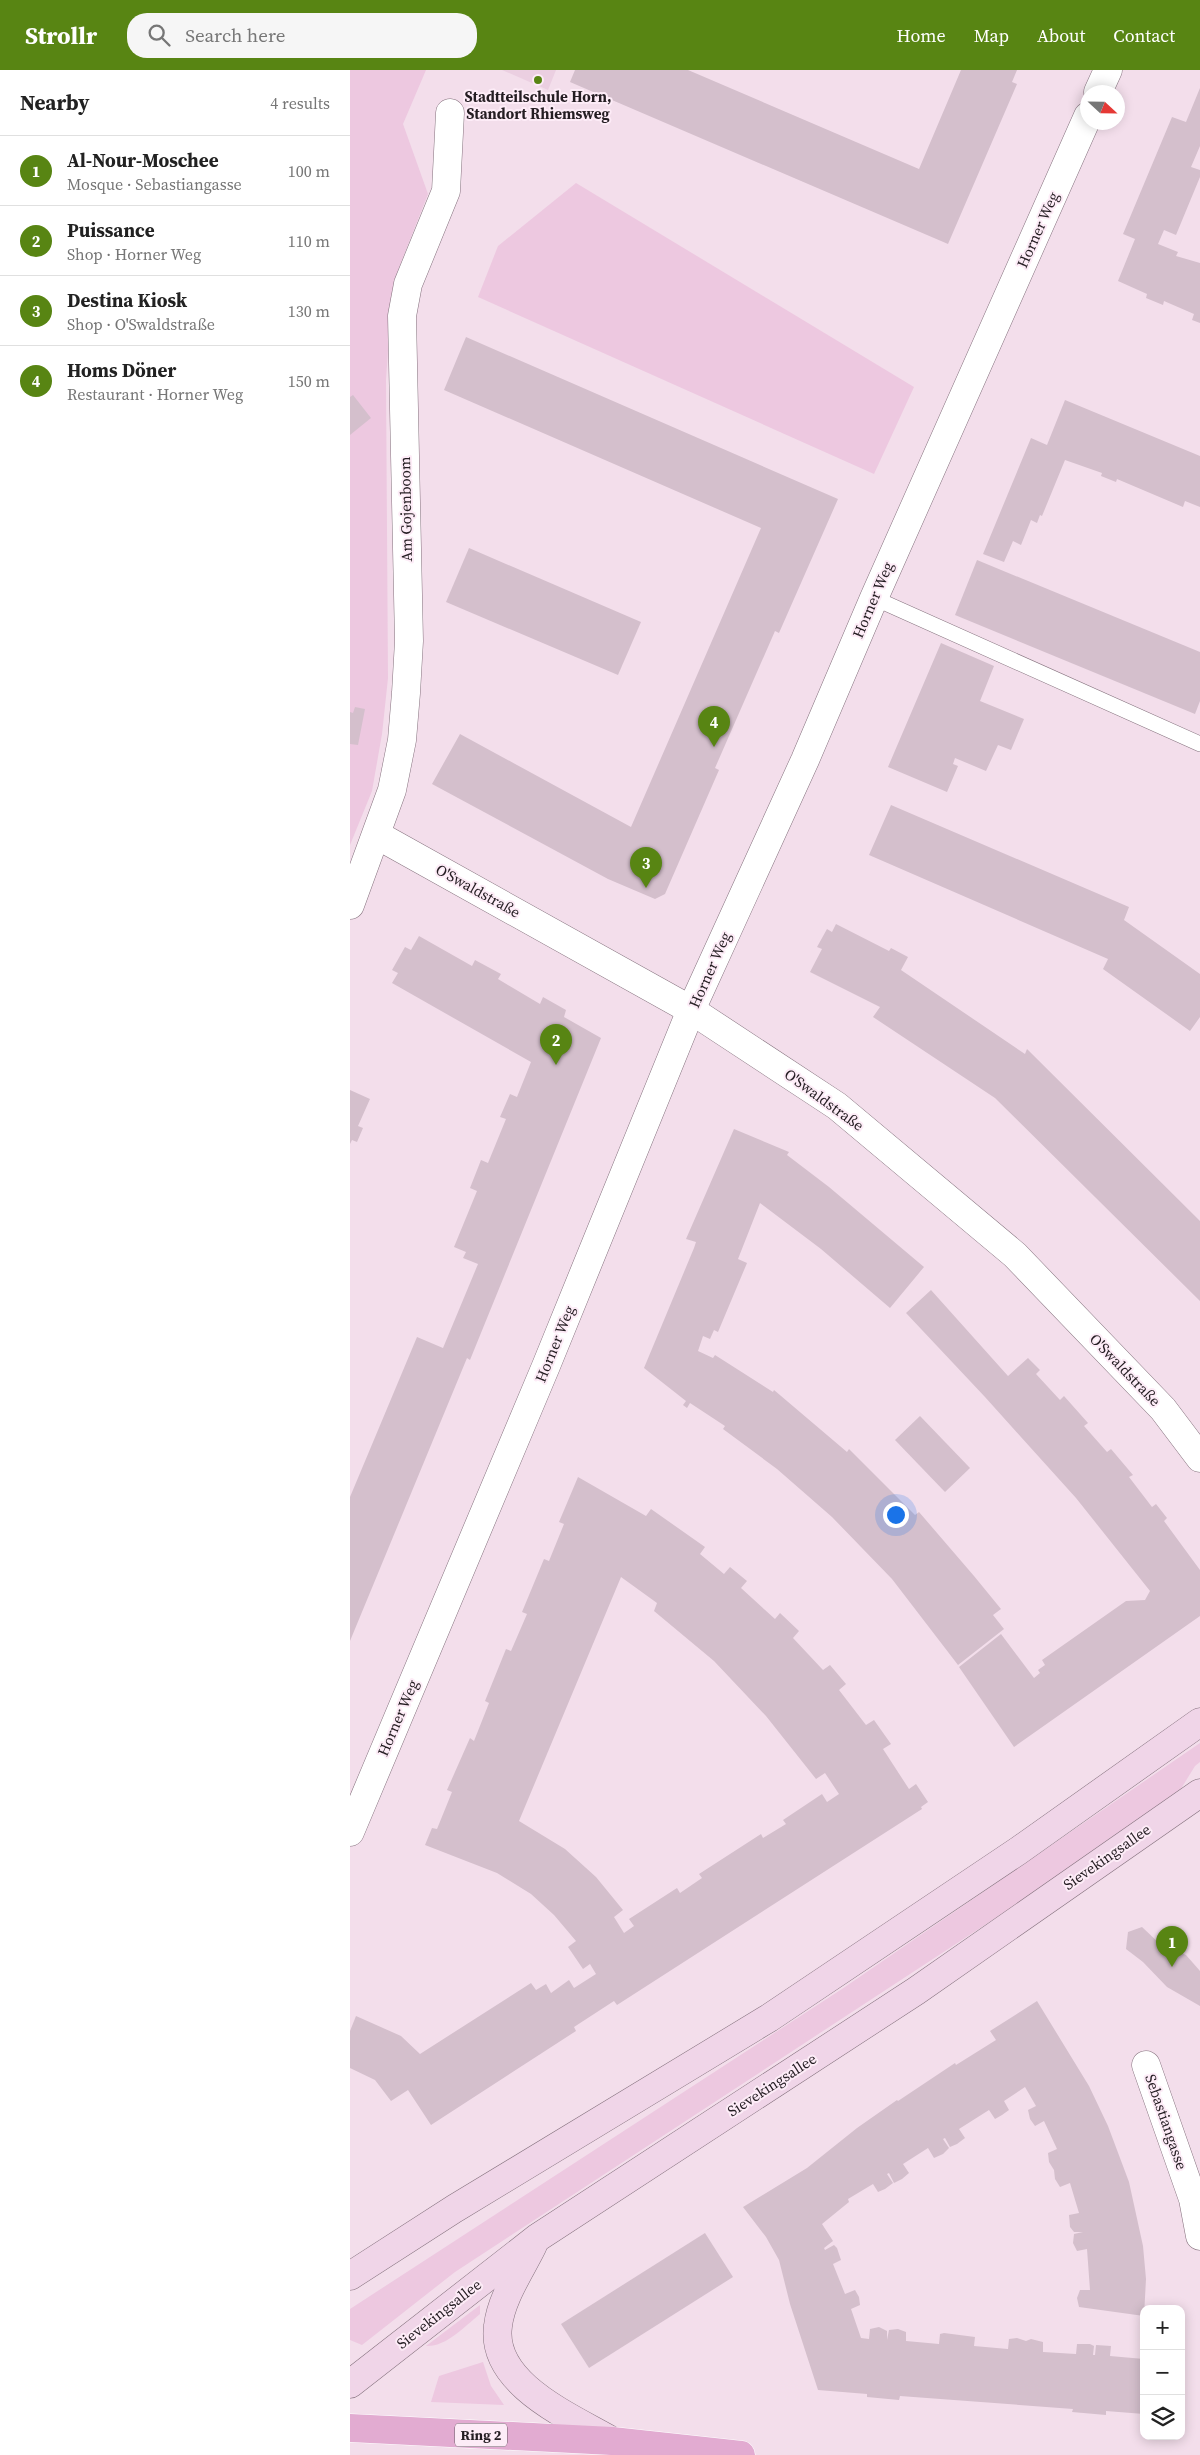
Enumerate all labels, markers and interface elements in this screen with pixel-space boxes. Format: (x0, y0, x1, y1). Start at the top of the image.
search box (127, 13, 477, 58)
text: Strollr (25, 19, 97, 52)
icon: search (145, 21, 173, 49)
text: Search here (185, 22, 285, 48)
text: Home (897, 23, 946, 48)
text: Map (974, 23, 1009, 48)
text: About (1037, 23, 1085, 48)
text: Contact (1113, 23, 1175, 48)
marker: Stadtteilschule Horn, Standort Rhiemsweg (532, 74, 544, 86)
north arrow (1080, 85, 1125, 130)
place label: Stadtteilschule Horn, Standort Rhiemsweg (465, 86, 611, 124)
text: Nearby (20, 88, 90, 117)
text: 4 results (270, 92, 330, 114)
text: Al-Nour-Moschee (67, 147, 219, 173)
text: 1 (32, 160, 40, 182)
text: 100 m (288, 160, 330, 182)
text: Mosque · Sebastiangasse (67, 173, 242, 195)
street label: Horner Weg (1011, 188, 1064, 271)
text: Puissance (67, 217, 155, 243)
text: 2 (32, 230, 40, 252)
text: 110 m (288, 230, 330, 252)
text: Shop · Horner Weg (67, 243, 201, 265)
text: Destina Kiosk (67, 287, 187, 313)
text: 3 (32, 300, 40, 322)
text: 130 m (288, 300, 330, 322)
text: Shop · O'Swaldstraße (67, 313, 215, 335)
text: Homs Döner (67, 357, 176, 383)
text: 4 (32, 370, 40, 392)
text: 150 m (288, 370, 330, 392)
text: Restaurant · Horner Weg (67, 383, 243, 405)
street label: Am Gojenboom (394, 456, 417, 562)
street label: Horner Weg (847, 558, 898, 641)
pin: 4 (698, 706, 730, 747)
pin: 3 (630, 847, 662, 888)
street label: O'Swaldstraße (432, 859, 525, 923)
street label: Horner Weg (683, 928, 736, 1011)
pin: 2 (540, 1024, 572, 1065)
street label: O'Swaldstraße (780, 1064, 869, 1136)
street label: Horner Weg (530, 1302, 580, 1385)
street label: O'Swaldstraße (1085, 1329, 1166, 1411)
your location (883, 1502, 909, 1528)
street label: Horner Weg (372, 1676, 423, 1759)
street label: Sievekingsallee (1059, 1818, 1155, 1895)
pin: 1 (1156, 1926, 1188, 1967)
street label: Sievekingsallee (723, 2048, 821, 2121)
street label: Sebastiangasse (1140, 2071, 1193, 2173)
street label: Sievekingsallee (392, 2274, 486, 2353)
map controls (1140, 2305, 1185, 2440)
button: + (1140, 2305, 1185, 2350)
button: − (1140, 2350, 1185, 2395)
button: layers (1140, 2395, 1185, 2440)
road number: Ring 2 (455, 2424, 507, 2446)

